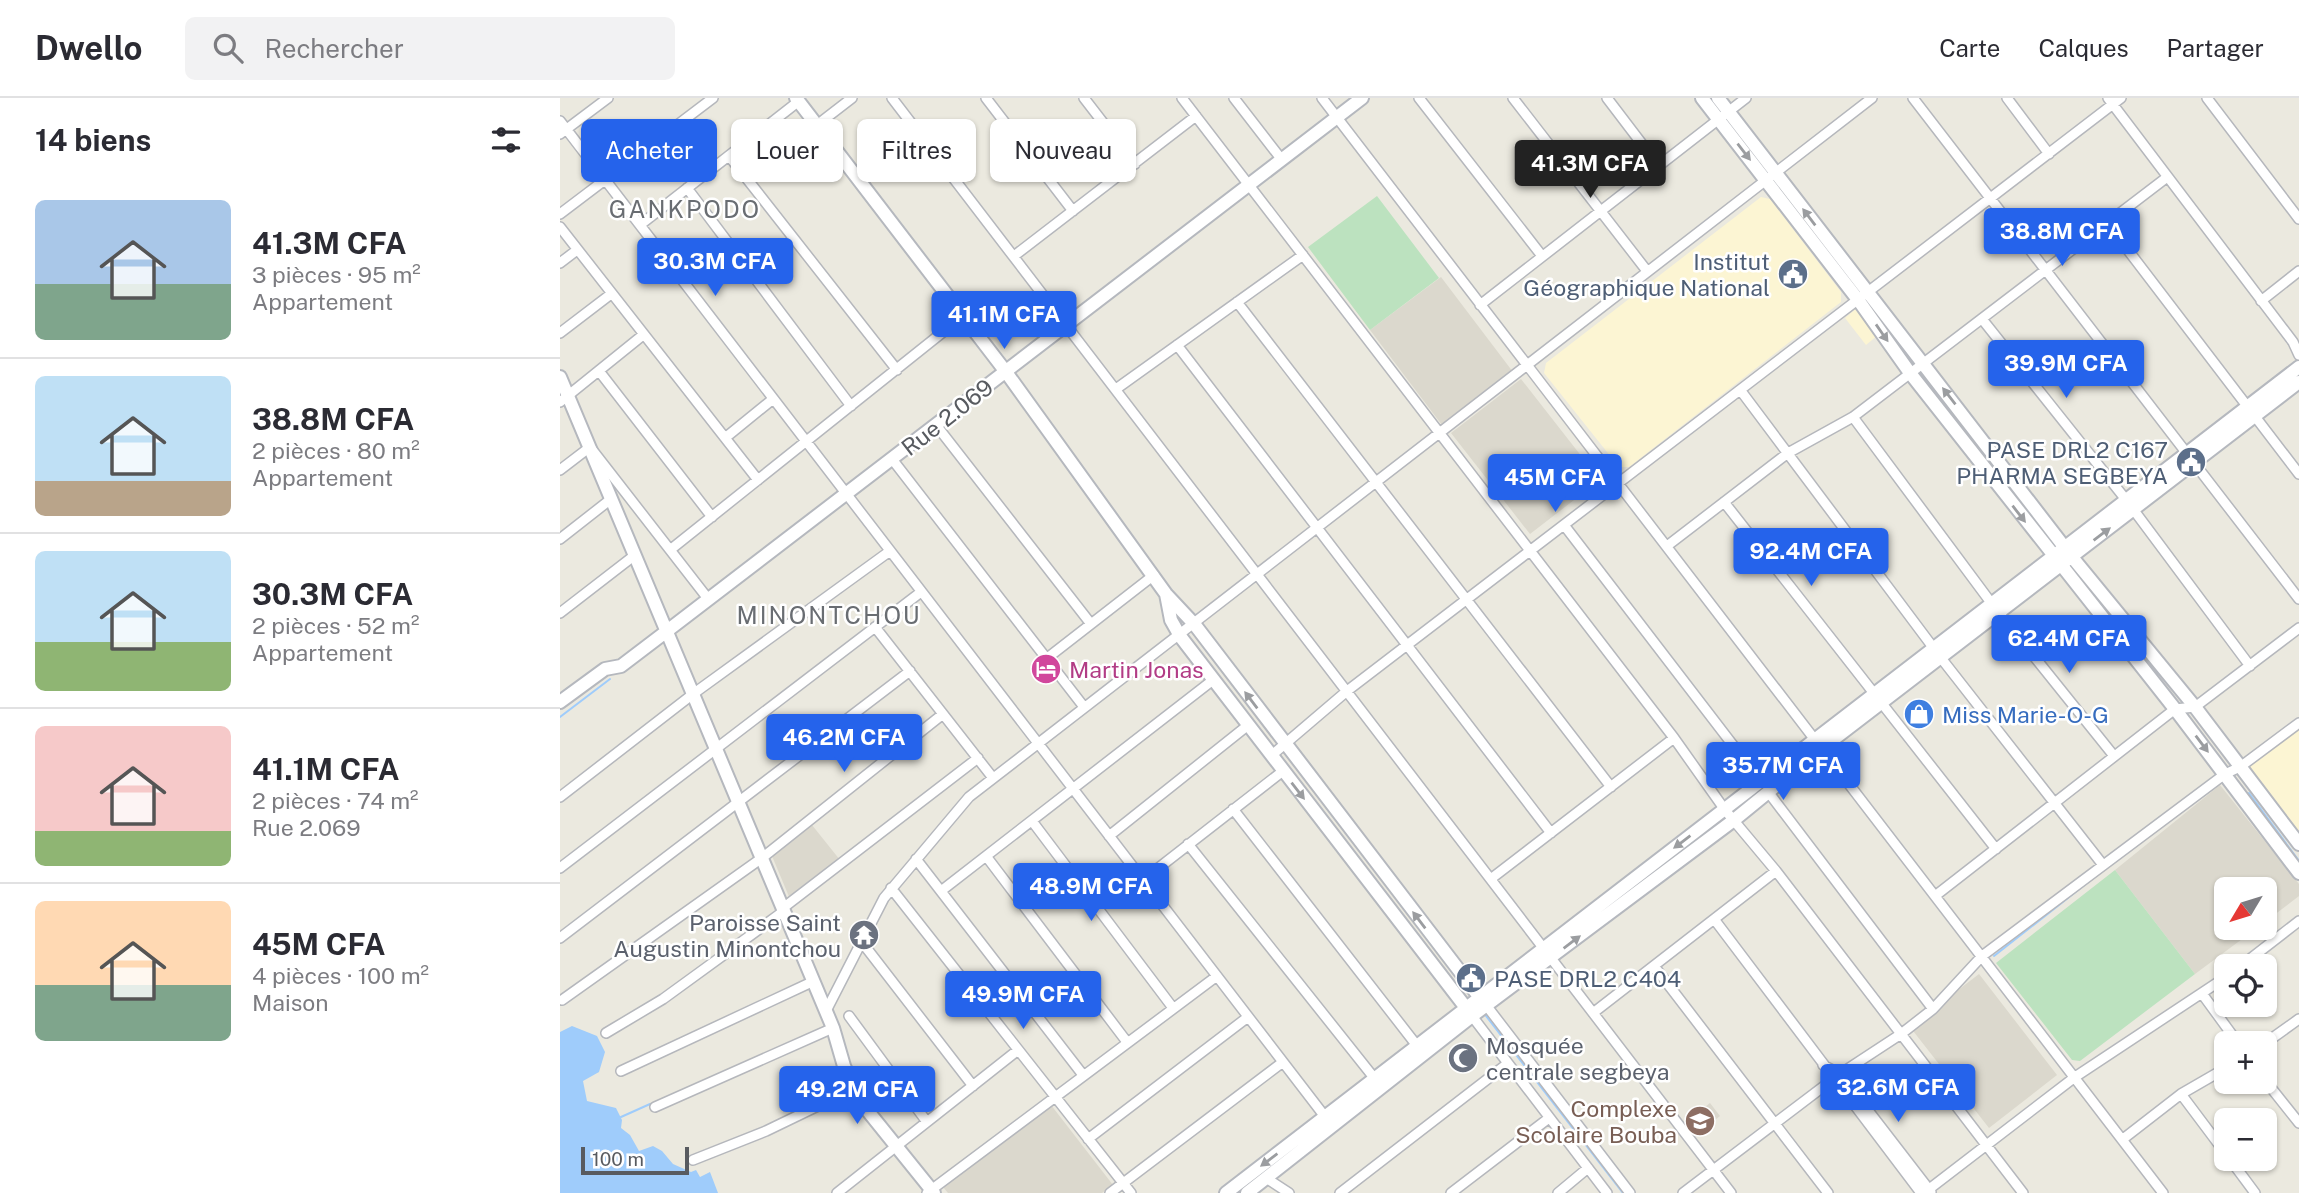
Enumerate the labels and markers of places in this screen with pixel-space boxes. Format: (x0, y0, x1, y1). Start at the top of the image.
pin: 41.3M CFA (1510, 140, 1670, 200)
pin: 38.8M CFA (1982, 208, 2142, 268)
pin: 30.3M CFA (635, 238, 795, 298)
place label: Institut Géographique National (1523, 248, 1770, 301)
public building icon: Institut Géographique National (1776, 257, 1810, 291)
pin: 41.1M CFA (924, 292, 1084, 351)
pin: 39.9M CFA (1986, 341, 2146, 400)
place label: PASE DRL2 C167 PHARMA SEGBEYA (1956, 436, 2168, 489)
public building icon: PASE DRL2 C167 PHARMA SEGBEYA (2174, 445, 2208, 479)
pin: 45M CFA (1490, 454, 1620, 514)
pin: 92.4M CFA (1731, 528, 1891, 588)
pin: 62.4M CFA (1989, 616, 2149, 675)
hotel icon: Martin Jonas (1029, 652, 1063, 686)
place label: Martin Jonas (1069, 656, 1204, 683)
shop icon: Miss Marie-O-G (1902, 697, 1936, 731)
place label: Miss Marie-O-G (1942, 701, 2109, 728)
pin: 46.2M CFA (764, 714, 924, 774)
pin: 35.7M CFA (1703, 742, 1863, 802)
pin: 48.9M CFA (1011, 864, 1171, 923)
place label: Paroisse Saint Augustin Minontchou (613, 909, 841, 962)
temple icon: Paroisse Saint Augustin Minontchou (847, 918, 881, 952)
public building icon: PASE DRL2 C404 (1454, 961, 1488, 995)
place label: PASE DRL2 C404 (1494, 965, 1681, 992)
pin: 49.9M CFA (943, 972, 1103, 1031)
place label: Mosquée centrale segbeya (1486, 1032, 1670, 1085)
mosque icon: Mosquée centrale segbeya (1446, 1041, 1480, 1075)
pin: 32.6M CFA (1818, 1065, 1978, 1124)
pin: 49.2M CFA (777, 1066, 937, 1126)
place label: Complexe Scolaire Bouba (1515, 1095, 1677, 1148)
school or university icon: Complexe Scolaire Bouba (1683, 1104, 1717, 1138)

